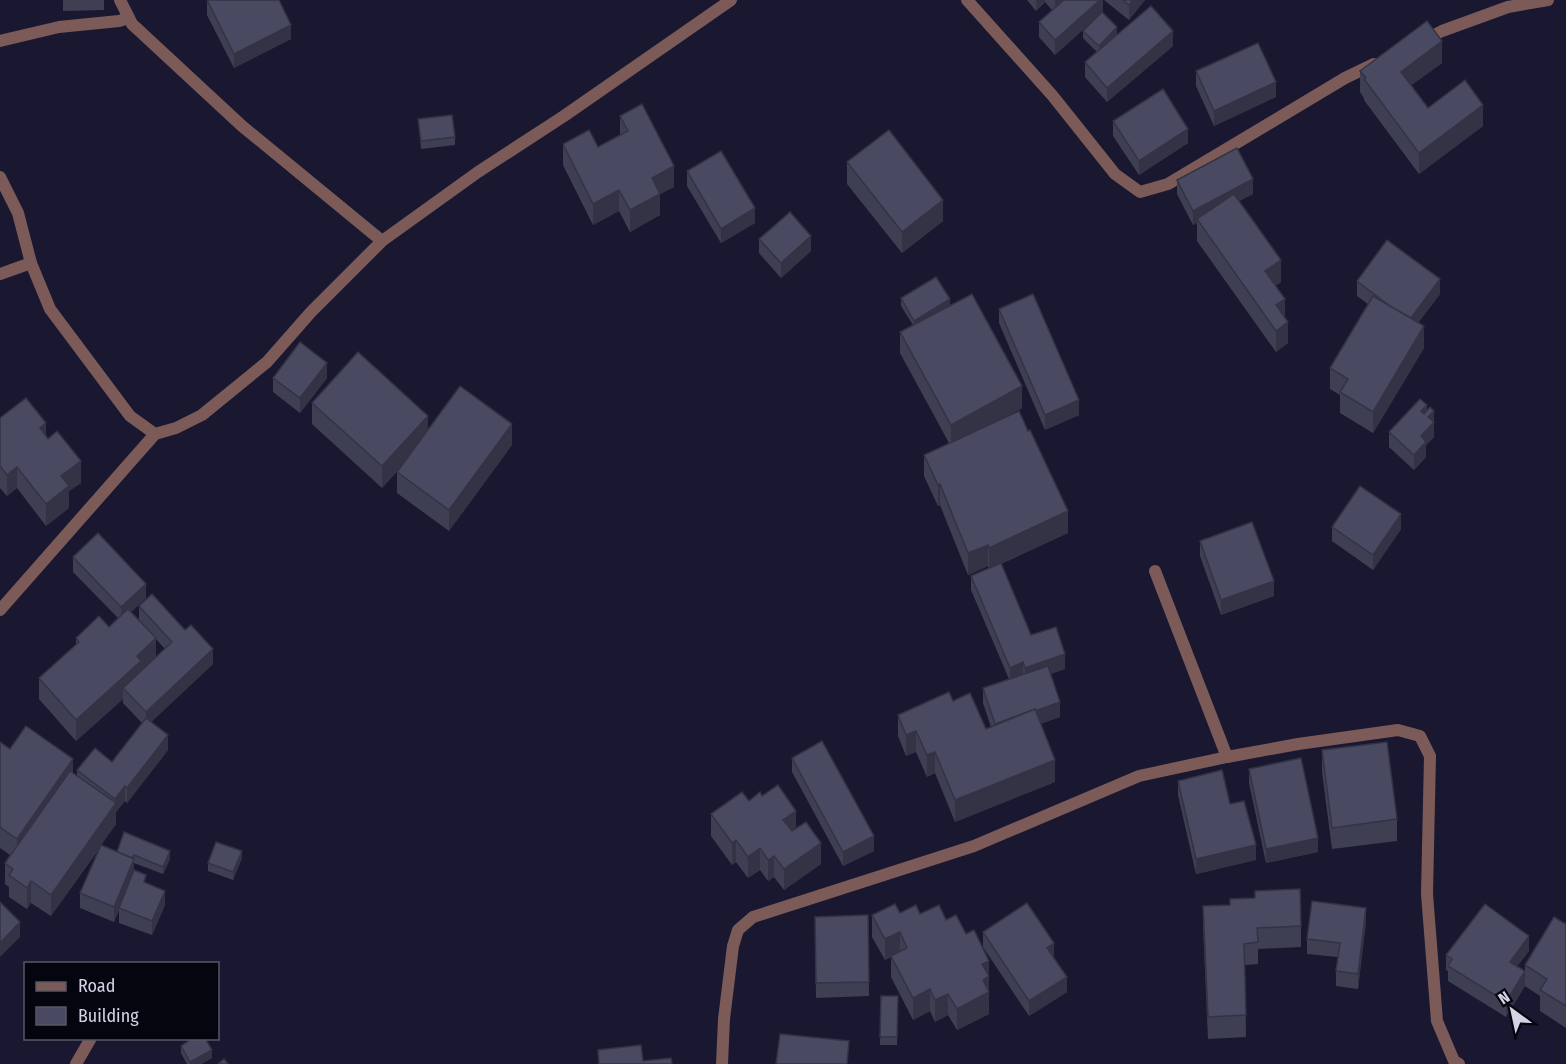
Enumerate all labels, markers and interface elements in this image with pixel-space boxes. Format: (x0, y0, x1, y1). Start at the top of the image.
legend (24, 962, 219, 1040)
text: Road (78, 975, 115, 997)
north arrow (1482, 980, 1542, 1040)
text: N (1495, 987, 1513, 1008)
text: Building (78, 1005, 139, 1027)

